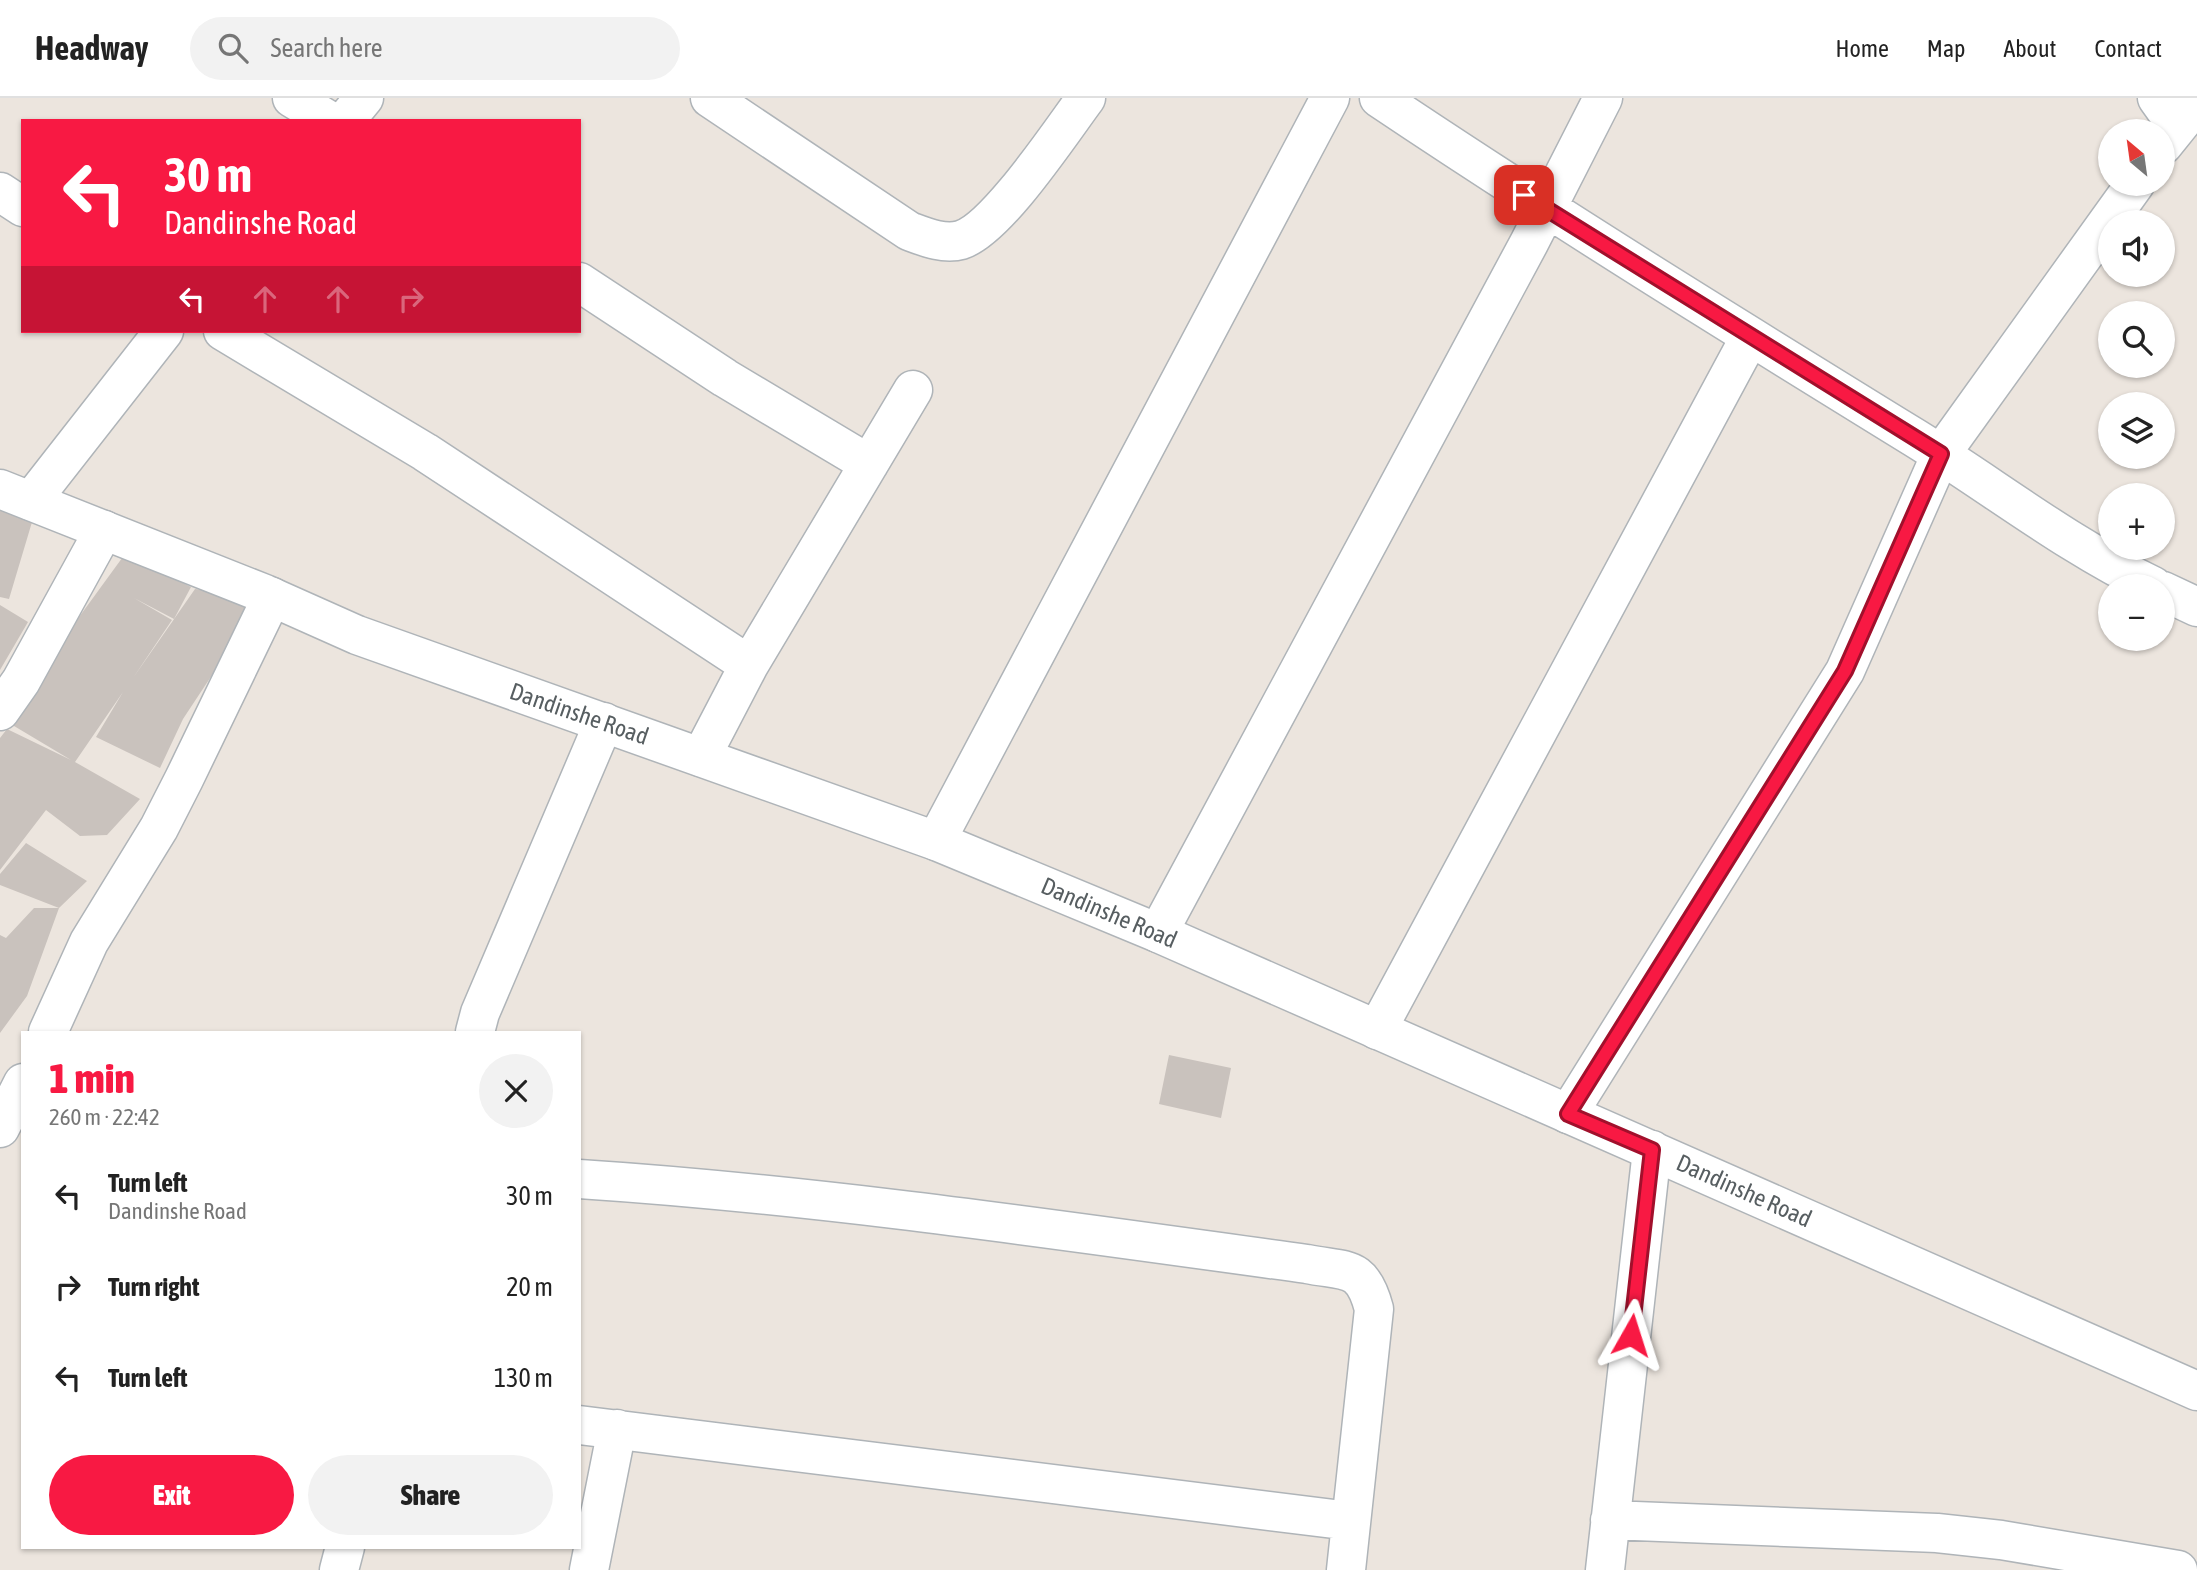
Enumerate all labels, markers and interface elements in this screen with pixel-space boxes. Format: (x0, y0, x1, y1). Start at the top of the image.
search box (190, 17, 680, 80)
text: Headway (35, 29, 148, 67)
icon: search (214, 29, 252, 67)
text: Search here (270, 33, 383, 63)
text: Home (1835, 35, 1889, 62)
text: Map (1927, 35, 1965, 62)
text: About (2003, 35, 2056, 62)
text: Contact (2094, 35, 2162, 62)
north arrow (2098, 119, 2175, 196)
map controls (2098, 119, 2175, 651)
text: 30 m (164, 146, 252, 202)
icon: left (49, 147, 140, 238)
pin (1494, 165, 1554, 225)
icon: arrive (1505, 176, 1543, 214)
text: Dandinshe Road (164, 204, 357, 241)
button: sound (2098, 210, 2175, 287)
icon: left (173, 280, 211, 318)
icon: ahead (246, 280, 284, 318)
icon: ahead (319, 280, 357, 318)
icon: right (392, 280, 430, 318)
button: search (2098, 301, 2175, 378)
button: layers (2098, 392, 2175, 469)
button: + (2098, 483, 2175, 560)
button: − (2098, 574, 2175, 651)
street label: Dandinshe Road (506, 677, 652, 750)
street label: Dandinshe Road (1037, 872, 1181, 953)
text: 1 min (49, 1054, 135, 1102)
button: close (479, 1054, 553, 1128)
text: 260 m · 22:42 (49, 1104, 160, 1130)
street label: Dandinshe Road (1673, 1149, 1816, 1232)
text: Turn left (108, 1168, 188, 1198)
icon: left (49, 1177, 87, 1215)
text: 30 m (506, 1181, 553, 1211)
text: Dandinshe Road (108, 1198, 247, 1224)
icon: right (49, 1268, 87, 1306)
text: Turn right (108, 1272, 199, 1302)
text: 20 m (506, 1272, 553, 1302)
position arrow (1594, 1298, 1668, 1372)
icon: left (49, 1359, 87, 1397)
text: Turn left (108, 1363, 188, 1393)
text: 130 m (494, 1363, 553, 1393)
button: Exit (49, 1455, 294, 1535)
button: Share (308, 1455, 553, 1535)

